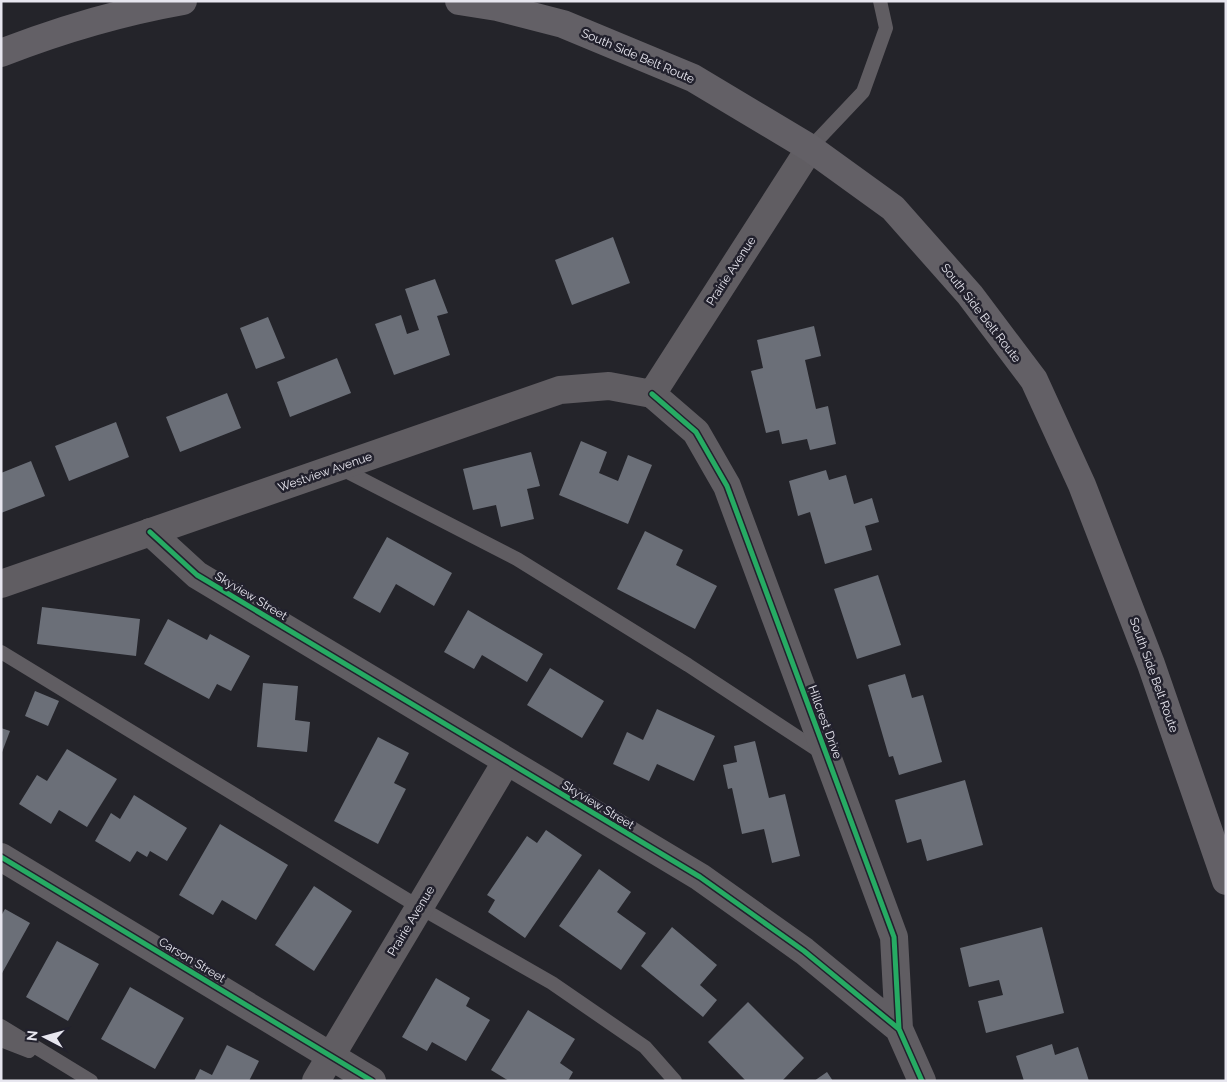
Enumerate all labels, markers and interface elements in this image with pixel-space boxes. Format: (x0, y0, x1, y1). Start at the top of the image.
street label: South Side Belt Route (579, 26, 697, 86)
street label: Prairie Avenue (703, 234, 759, 308)
street label: South Side Belt Route (938, 261, 1024, 365)
street label: Westview Avenue (276, 449, 374, 495)
street label: Skyview Street (212, 569, 290, 623)
street label: South Side Belt Route (1127, 616, 1181, 734)
street label: Hillcrest Drive (805, 683, 845, 761)
street label: Skyview Street (559, 778, 637, 832)
street label: Prairie Avenue (385, 883, 437, 959)
street label: Carson Street (156, 935, 228, 985)
north arrow (20, 1012, 70, 1062)
text: N (24, 1029, 41, 1042)

